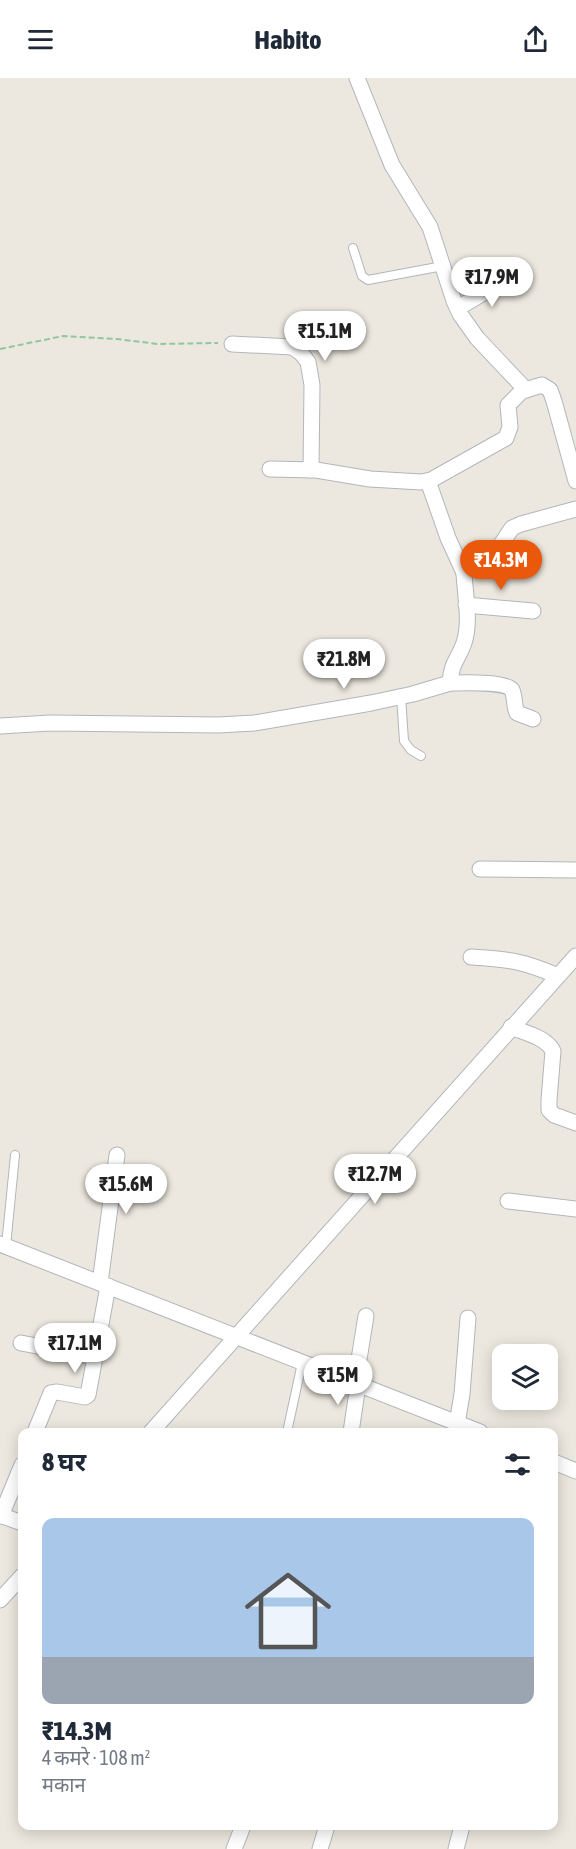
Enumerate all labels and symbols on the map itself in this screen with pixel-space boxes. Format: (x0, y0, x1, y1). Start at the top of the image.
pin: ₹17.9M (443, 257, 541, 308)
pin: ₹15.1M (276, 311, 374, 362)
pin: ₹14.3M (452, 540, 550, 591)
pin: ₹21.8M (295, 639, 393, 690)
pin: ₹12.7M (326, 1154, 424, 1205)
pin: ₹15.6M (77, 1164, 175, 1215)
pin: ₹17.1M (26, 1323, 124, 1374)
pin: ₹15M (302, 1355, 374, 1406)

